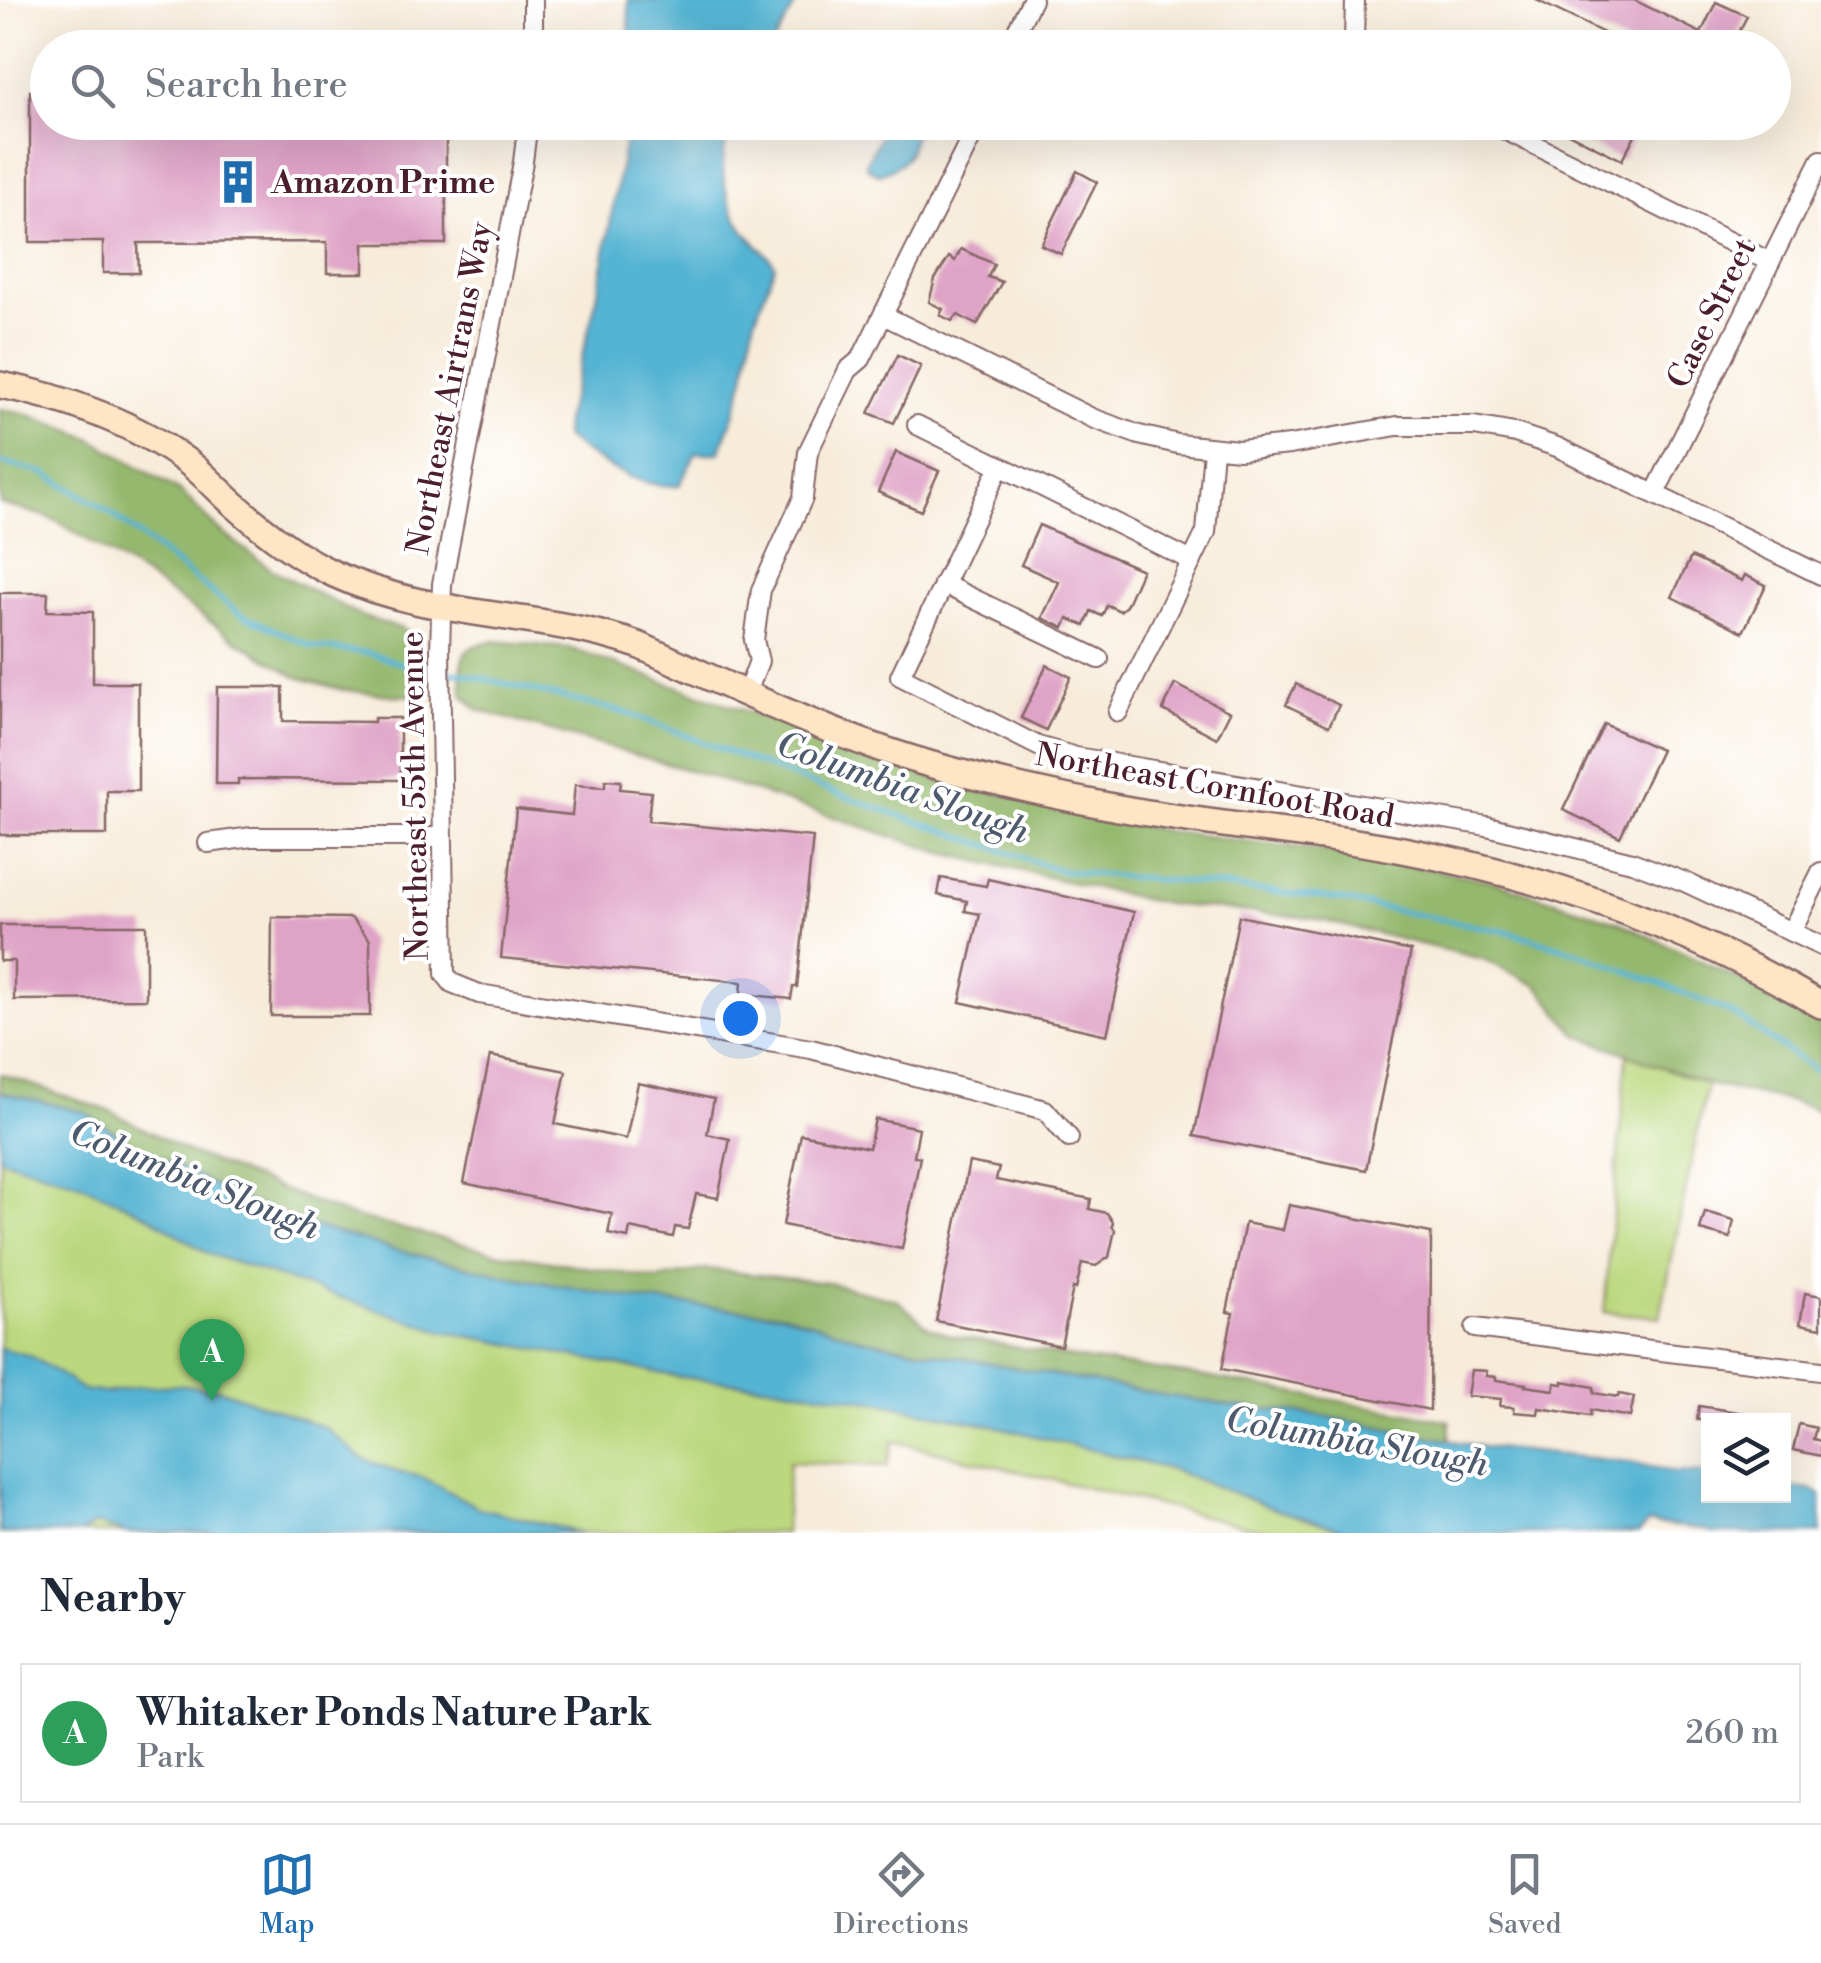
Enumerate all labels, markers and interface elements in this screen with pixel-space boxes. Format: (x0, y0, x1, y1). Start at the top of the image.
search box (30, 30, 1791, 140)
icon: search (65, 58, 120, 113)
text: Search here (145, 62, 348, 109)
building icon: Amazon Prime (214, 158, 262, 206)
place label: Amazon Prime (270, 163, 495, 203)
street label: Northeast Airtrans Way (398, 218, 502, 558)
street label: Case Street (1658, 232, 1765, 395)
street label: Northeast 55th Avenue (392, 631, 438, 961)
water label: Columbia Slough (770, 723, 1035, 854)
street label: Northeast Cornfoot Road (1032, 735, 1397, 837)
your location (715, 993, 766, 1044)
water label: Columbia Slough (63, 1111, 326, 1250)
pin: A (180, 1318, 244, 1401)
water label: Columbia Slough (1222, 1398, 1492, 1487)
map controls (1701, 1413, 1791, 1503)
button: layers (1701, 1413, 1791, 1503)
text: Nearby (40, 1572, 185, 1625)
text: Whitaker Ponds Nature Park (137, 1690, 651, 1737)
text: A (63, 1713, 86, 1753)
text: 260 m (1686, 1713, 1779, 1753)
text: Park (137, 1737, 204, 1777)
tab: Map (260, 1847, 315, 1942)
tab: Directions (834, 1847, 969, 1942)
tab: Saved (1488, 1847, 1561, 1942)

